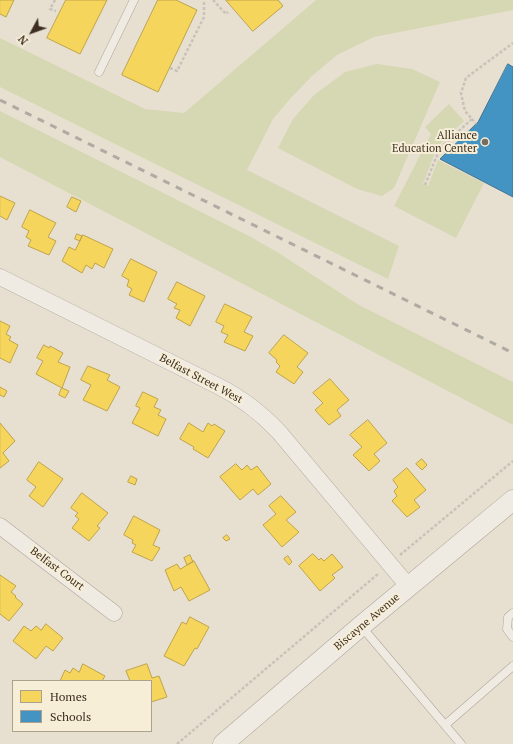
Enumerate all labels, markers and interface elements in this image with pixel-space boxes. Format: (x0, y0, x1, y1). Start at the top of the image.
north arrow (12, 12, 52, 52)
text: N (15, 32, 31, 48)
place label: Alliance Education Center (392, 129, 477, 155)
marker: Alliance Education Center (480, 137, 490, 147)
street label: Belfast Street West (157, 351, 245, 407)
street label: Belfast Court (27, 544, 87, 594)
street label: Biscayne Avenue (331, 591, 403, 653)
legend (12, 680, 152, 732)
text: Homes (50, 689, 87, 704)
text: Schools (50, 709, 91, 724)

